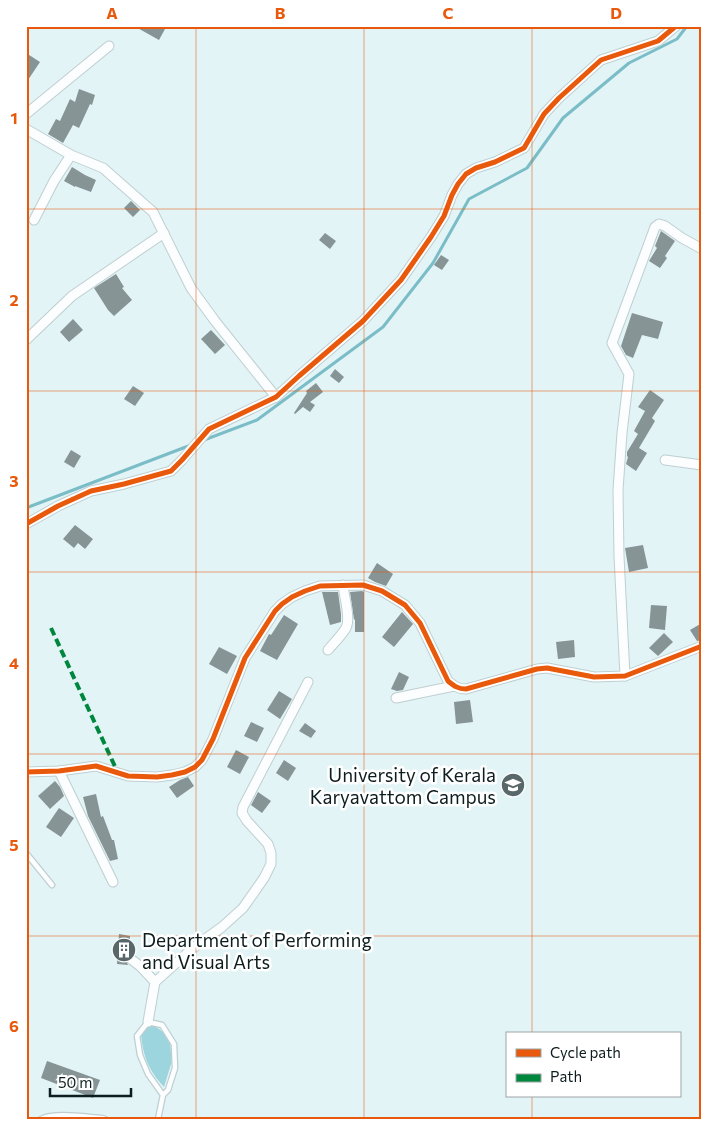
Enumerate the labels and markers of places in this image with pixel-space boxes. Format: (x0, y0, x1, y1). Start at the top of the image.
place label: University of Kerala Karyavattom Campus (310, 763, 496, 808)
school or university icon: University of Kerala Karyavattom Campus (500, 772, 526, 798)
place label: Department of Performing and Visual Arts (142, 928, 372, 973)
building icon: Department of Performing and Visual Arts (111, 937, 137, 963)

